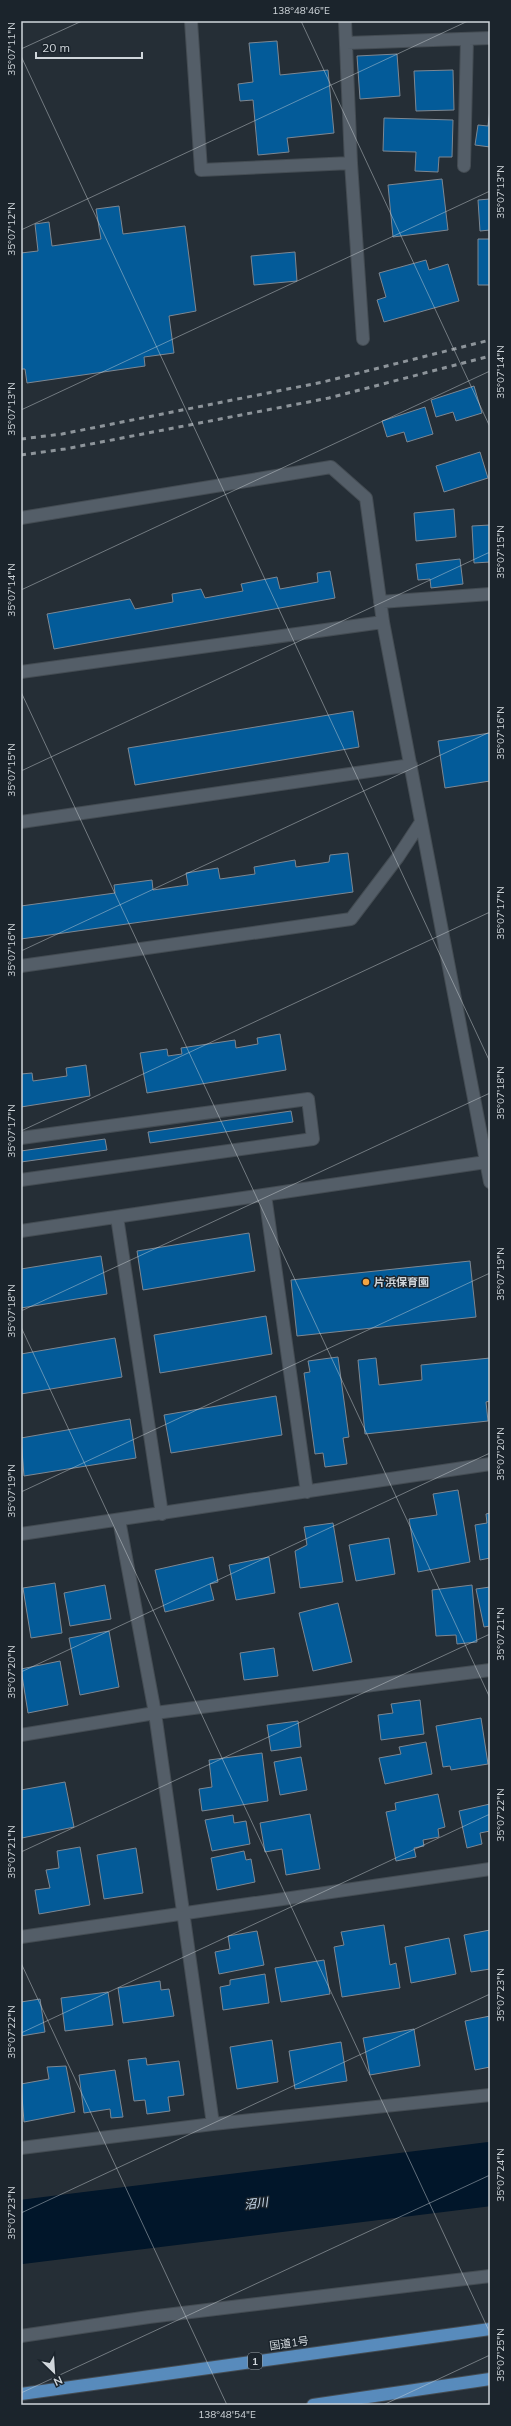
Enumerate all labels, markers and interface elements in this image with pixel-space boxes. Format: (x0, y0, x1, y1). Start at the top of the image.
text: 138°48'46"E (272, 4, 330, 17)
text: 35°07'11"N (5, 22, 18, 76)
scale bar (36, 34, 142, 60)
text: 20 m (42, 40, 70, 55)
text: 35°07'13"N (494, 165, 507, 219)
text: 35°07'12"N (5, 202, 18, 256)
text: 35°07'14"N (494, 345, 507, 399)
text: 35°07'13"N (5, 382, 18, 436)
text: 35°07'15"N (494, 525, 507, 579)
text: 35°07'14"N (5, 563, 18, 617)
text: 35°07'16"N (494, 706, 507, 760)
text: 35°07'15"N (5, 743, 18, 797)
text: 35°07'17"N (494, 886, 507, 940)
text: 35°07'16"N (5, 923, 18, 977)
text: 35°07'18"N (494, 1066, 507, 1120)
text: 35°07'17"N (5, 1104, 18, 1158)
text: 35°07'19"N (494, 1247, 507, 1301)
place label: 片浜保育園 (374, 1275, 429, 1289)
marker: 片浜保育園 (361, 1277, 371, 1287)
text: 35°07'18"N (5, 1284, 18, 1338)
text: 35°07'20"N (494, 1427, 507, 1481)
text: 35°07'19"N (5, 1464, 18, 1518)
text: 35°07'21"N (494, 1607, 507, 1661)
text: 35°07'20"N (5, 1645, 18, 1699)
text: 35°07'22"N (494, 1788, 507, 1842)
text: 35°07'21"N (5, 1825, 18, 1879)
text: 35°07'23"N (494, 1968, 507, 2022)
text: 35°07'22"N (5, 2005, 18, 2059)
text: 35°07'24"N (494, 2148, 507, 2202)
text: 35°07'23"N (5, 2186, 18, 2240)
water label: 沼川 (243, 2194, 271, 2212)
text: 35°07'25"N (494, 2328, 507, 2382)
street label: 国道1号 (268, 2333, 310, 2353)
north arrow (34, 2352, 74, 2392)
road number: 1 (248, 2353, 262, 2369)
text: N (52, 2373, 65, 2389)
text: 138°48'54"E (198, 2408, 256, 2421)

